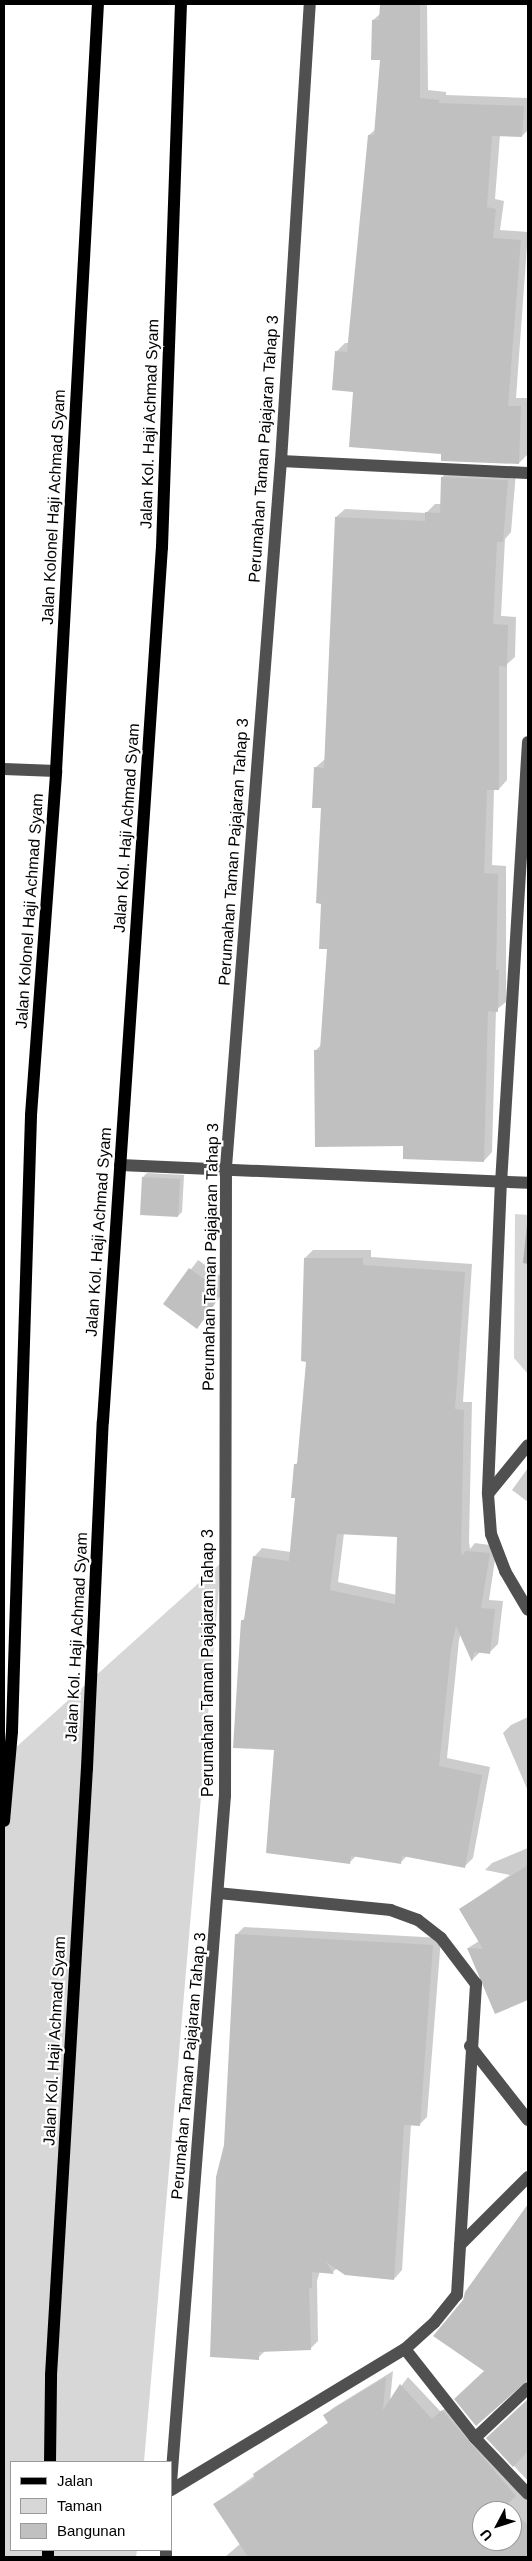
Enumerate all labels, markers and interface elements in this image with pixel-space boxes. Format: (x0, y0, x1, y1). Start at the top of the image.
street label: Perumahan Taman Pajajaran Tahap 3 (245, 314, 283, 584)
street label: Jalan Kol. Haji Achmad Syam (137, 318, 163, 530)
street label: Jalan Kolonel Haji Achmad Syam (38, 388, 70, 626)
street label: Perumahan Taman Pajajaran Tahap 3 (215, 717, 253, 987)
street label: Jalan Kol. Haji Achmad Syam (110, 722, 144, 934)
street label: Jalan Kolonel Haji Achmad Syam (12, 792, 48, 1030)
street label: Perumahan Taman Pajajaran Tahap 3 (199, 1123, 223, 1391)
street label: Jalan Kol. Haji Achmad Syam (82, 1126, 116, 1338)
street label: Perumahan Taman Pajajaran Tahap 3 (198, 1529, 218, 1797)
street label: Jalan Kol. Haji Achmad Syam (62, 1531, 92, 1743)
street label: Perumahan Taman Pajajaran Tahap 3 (168, 1931, 210, 2201)
street label: Jalan Kol. Haji Achmad Syam (40, 1935, 70, 2147)
legend (10, 2461, 172, 2551)
text: Jalan (57, 2472, 93, 2489)
text: Taman (57, 2497, 102, 2514)
north arrow (472, 2501, 522, 2551)
text: Bangunan (57, 2522, 125, 2539)
text: U (477, 2526, 496, 2544)

